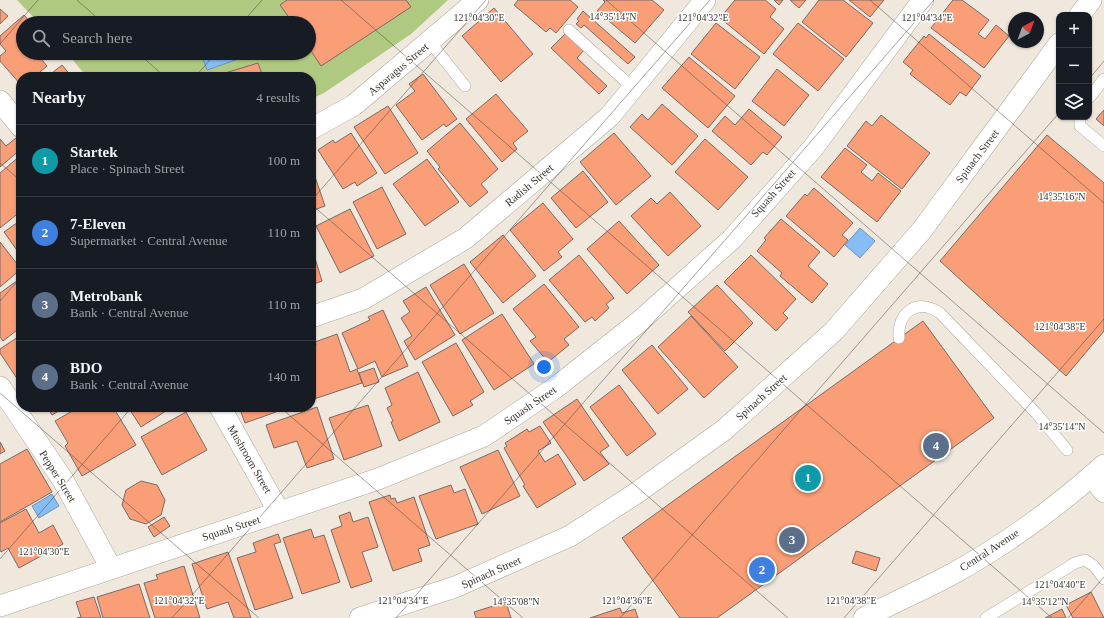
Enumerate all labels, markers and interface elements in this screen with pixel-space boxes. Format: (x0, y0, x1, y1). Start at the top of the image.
text: 14°35'14"N (589, 11, 637, 22)
text: 121°04'30"E (454, 12, 505, 23)
text: 121°04'32"E (678, 12, 729, 23)
text: 121°04'34"E (902, 12, 953, 23)
north arrow (1008, 12, 1044, 48)
map controls (1056, 12, 1092, 120)
button: + (1056, 12, 1092, 48)
search box (16, 16, 316, 60)
icon: search (30, 27, 52, 49)
text: Search here (62, 30, 132, 46)
street label: Asparagus Street (365, 40, 431, 98)
button: − (1056, 48, 1092, 84)
button: layers (1056, 84, 1092, 120)
text: Nearby (32, 88, 86, 107)
text: 4 results (256, 90, 300, 105)
street label: Spinach Street (953, 127, 1001, 185)
text: Startek (70, 144, 118, 160)
text: 1 (42, 153, 48, 168)
text: 100 m (267, 153, 300, 168)
text: Place · Spinach Street (70, 161, 184, 176)
street label: Radish Street (503, 161, 555, 209)
street label: Squash Street (748, 167, 798, 219)
text: 14°35'16"N (1038, 191, 1086, 202)
text: 7-Eleven (70, 216, 126, 232)
text: 2 (42, 225, 48, 240)
text: 110 m (268, 225, 300, 240)
text: Supermarket · Central Avenue (70, 233, 228, 248)
text: Metrobank (70, 288, 142, 304)
text: 3 (42, 297, 48, 312)
text: 110 m (268, 297, 300, 312)
text: Bank · Central Avenue (70, 305, 189, 320)
text: 121°04'38"E (1035, 321, 1086, 332)
your location (534, 357, 554, 377)
text: BDO (70, 360, 103, 376)
text: 4 (42, 369, 48, 384)
text: 140 m (267, 369, 300, 384)
street label: Spinach Street (733, 371, 789, 423)
text: Bank · Central Avenue (70, 377, 189, 392)
street label: Squash Street (502, 383, 558, 427)
text: 14°35'14"N (1038, 421, 1086, 432)
street label: Mushroom Street (226, 423, 274, 495)
pin: 4 (923, 431, 949, 461)
street label: Pepper Street (37, 448, 79, 504)
pin: 1 (795, 463, 821, 493)
street label: Squash Street (201, 513, 261, 543)
pin: 3 (779, 525, 805, 555)
street label: Central Avenue (957, 526, 1021, 574)
text: 121°04'30"E (19, 546, 70, 557)
street label: Spinach Street (459, 554, 523, 590)
pin: 2 (749, 555, 775, 585)
text: 121°04'40"E (1035, 579, 1086, 590)
text: 121°04'32"E (154, 595, 205, 606)
text: 121°04'34"E (378, 595, 429, 606)
text: 121°04'36"E (602, 595, 653, 606)
text: 121°04'38"E (826, 595, 877, 606)
text: 14°35'08"N (492, 596, 540, 607)
text: 14°35'12"N (1021, 596, 1069, 607)

